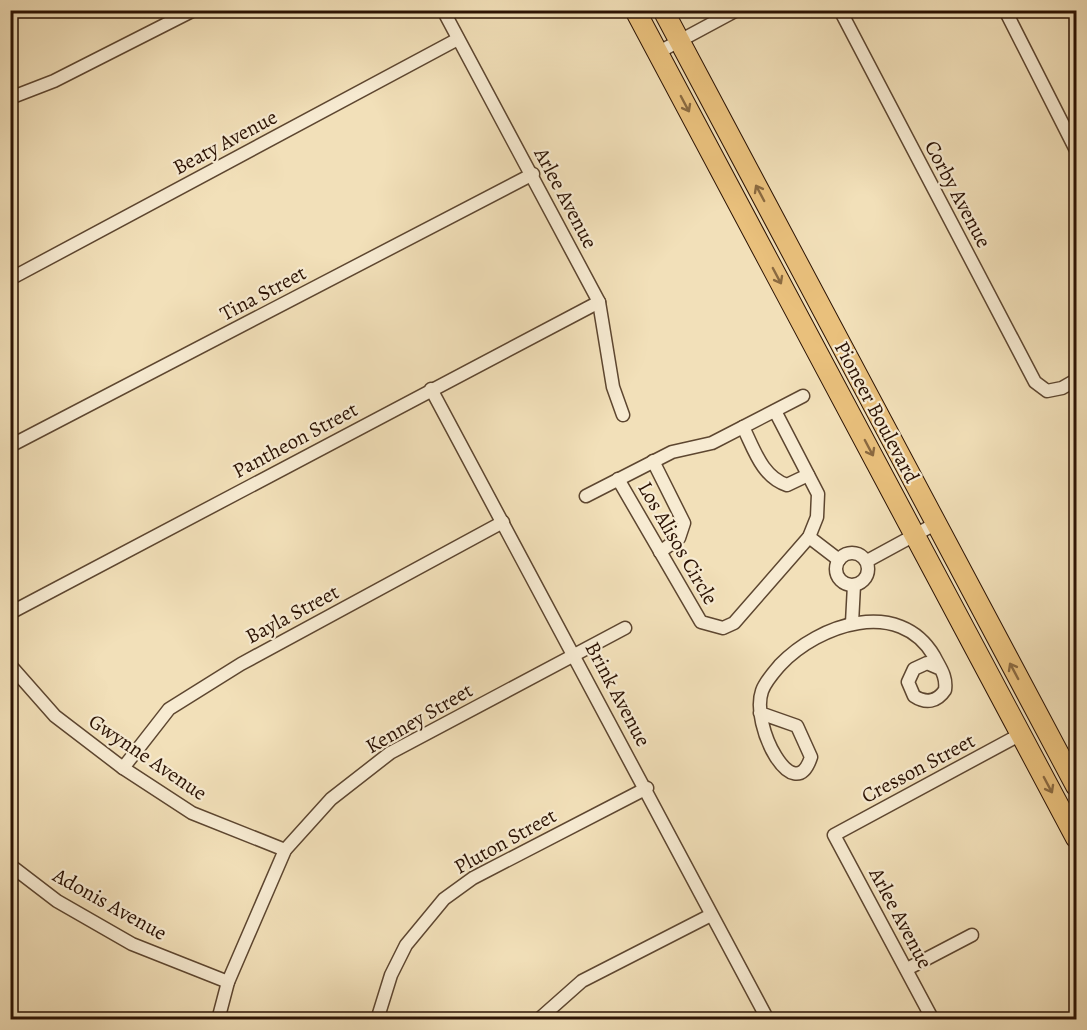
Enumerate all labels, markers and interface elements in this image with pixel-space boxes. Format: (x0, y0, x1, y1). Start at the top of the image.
one-way arrow (680, 95, 691, 113)
street label: Beaty Avenue (168, 103, 282, 181)
street label: Corby Avenue (918, 135, 998, 253)
street label: Arlee Avenue (527, 142, 604, 253)
one-way arrow (754, 185, 766, 202)
street label: Tina Street (215, 259, 311, 327)
one-way arrow (771, 267, 783, 284)
street label: Pioneer Boulevard (828, 336, 927, 488)
street label: Pantheon Street (228, 395, 362, 485)
one-way arrow (863, 439, 875, 456)
street label: Los Alisos Circle (631, 476, 725, 610)
street label: Bayla Street (240, 578, 344, 650)
street label: Brink Avenue (579, 637, 657, 751)
one-way arrow (1008, 663, 1019, 681)
street label: Kenney Street (360, 676, 478, 760)
street label: Gwynne Avenue (83, 707, 213, 807)
street label: Cresson Street (856, 726, 980, 810)
one-way arrow (1043, 776, 1054, 794)
street label: Pluton Street (449, 801, 561, 881)
street label: Adonis Avenue (47, 861, 172, 947)
street label: Arlee Avenue (862, 862, 939, 973)

